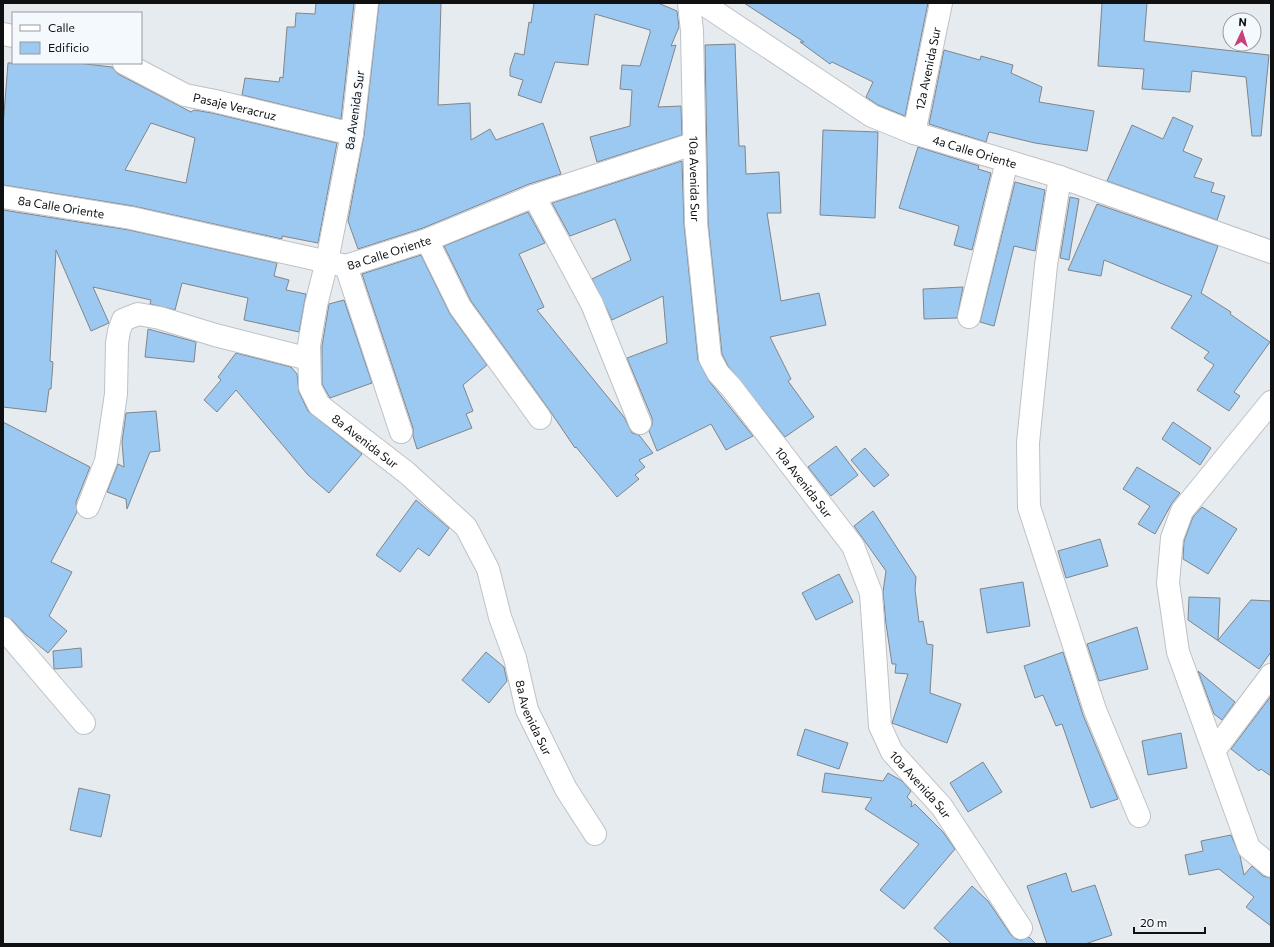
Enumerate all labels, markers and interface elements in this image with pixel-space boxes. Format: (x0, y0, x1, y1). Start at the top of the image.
legend (12, 12, 142, 64)
north arrow (1222, 12, 1262, 52)
text: N (1238, 15, 1247, 28)
text: Calle (48, 20, 75, 34)
street label: 12a Avenida Sur (912, 25, 943, 111)
text: Edificio (48, 40, 89, 54)
street label: 8a Avenida Sur (342, 69, 367, 151)
street label: Pasaje Veracruz (192, 90, 278, 123)
street label: 4a Calle Oriente (931, 132, 1019, 171)
street label: 10a Avenida Sur (687, 136, 703, 222)
street label: 8a Calle Oriente (17, 193, 105, 221)
street label: 8a Calle Oriente (345, 232, 433, 272)
street label: 8a Avenida Sur (329, 411, 401, 471)
street label: 10a Avenida Sur (772, 444, 836, 521)
street label: 8a Avenida Sur (513, 679, 555, 758)
street label: 10a Avenida Sur (887, 748, 954, 821)
scale bar (1134, 909, 1205, 935)
text: 20 m (1140, 915, 1167, 929)

